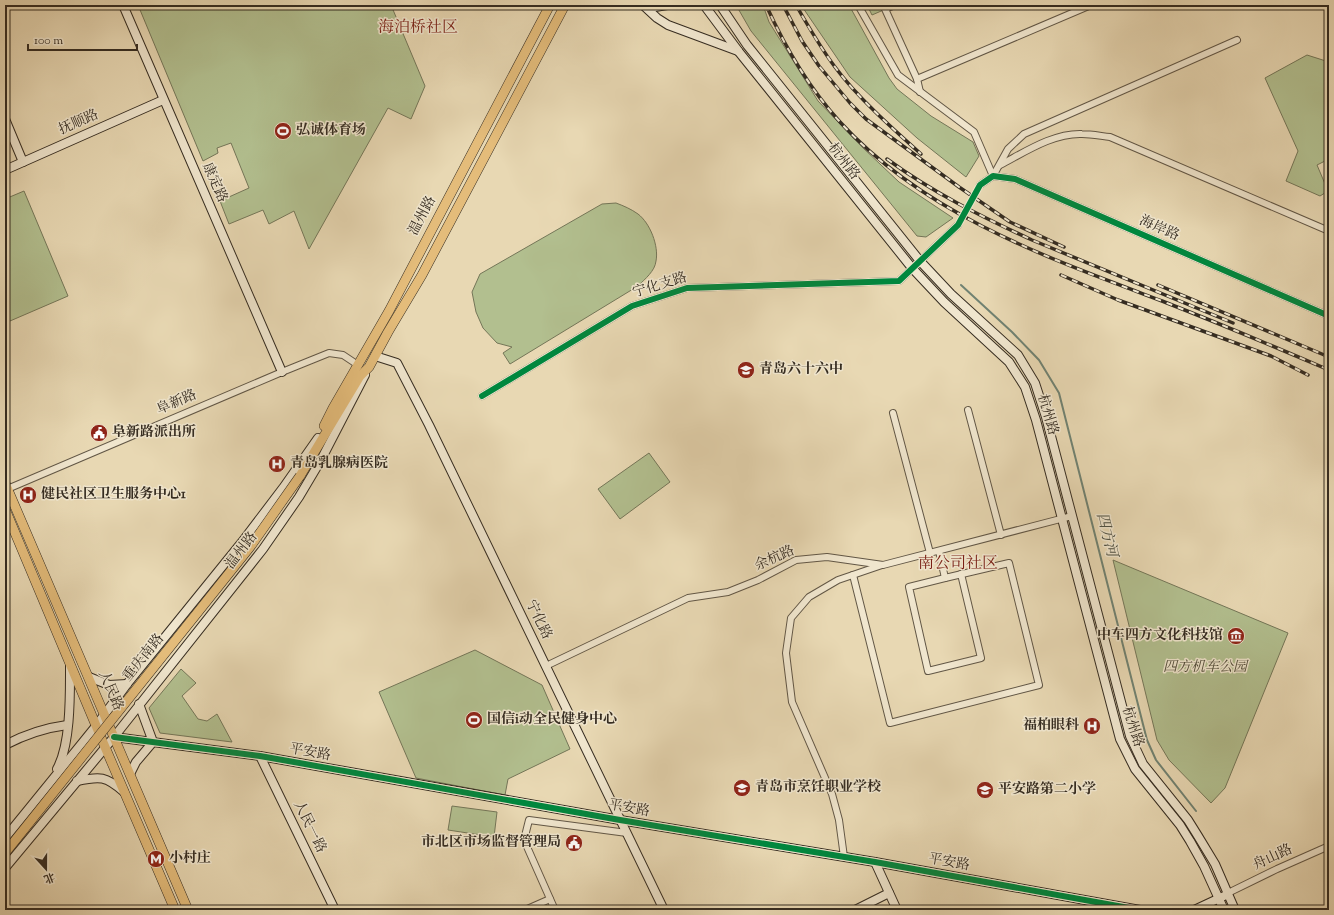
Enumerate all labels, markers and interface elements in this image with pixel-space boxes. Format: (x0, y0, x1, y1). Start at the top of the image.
district label: 海泊桥社区 (378, 17, 458, 40)
scale bar (28, 26, 137, 52)
text: 100 m (34, 32, 63, 50)
street label: 抚顺路 (56, 105, 102, 141)
sports icon: 弘诚体育场 (273, 121, 293, 141)
place label: 弘诚体育场 (296, 121, 366, 141)
street label: 杭州路 (822, 139, 864, 185)
street label: 康定路 (196, 160, 232, 206)
street label: 温州路 (404, 193, 442, 239)
street label: 海岸路 (1136, 211, 1182, 247)
street label: 宁化支路 (630, 268, 690, 304)
school or university icon: 青岛六十六中 (736, 360, 756, 380)
place label: 青岛六十六中 (759, 360, 843, 380)
street label: 阜新路 (154, 386, 200, 420)
street label: 杭州路 (1032, 392, 1062, 438)
public building icon: 阜新路派出所 (89, 423, 109, 443)
place label: 阜新路派出所 (112, 423, 196, 443)
hospital icon: 青岛乳腺病医院 (267, 454, 287, 474)
place label: 青岛乳腺病医院 (290, 454, 388, 474)
hospital icon: 健民社区卫生服务中心1 (18, 485, 38, 505)
place label: 健民社区卫生服务中心1 (41, 485, 186, 505)
water label: 四方河 (1090, 511, 1122, 562)
street label: 温州路 (221, 528, 263, 574)
street label: 余杭路 (752, 541, 798, 577)
district label: 南公司社区 (918, 553, 998, 576)
street label: 宁化路 (520, 597, 556, 643)
place label: 中车四方文化科技馆 (1097, 626, 1223, 646)
museum icon: 中车四方文化科技馆 (1226, 626, 1246, 646)
street label: 重庆南路 (119, 630, 169, 686)
park label: 四方机车公园 (1163, 658, 1249, 678)
street label: 人民路 (93, 668, 127, 714)
street label: 杭州路 (1116, 704, 1148, 750)
sports icon: 国信i动全民健身中心 (464, 710, 484, 730)
place label: 国信i动全民健身中心 (487, 710, 617, 730)
place label: 福柏眼科 (1023, 716, 1080, 736)
hospital icon: 福柏眼科 (1082, 716, 1102, 736)
street label: 平安路 (288, 740, 332, 766)
school or university icon: 青岛市烹饪职业学校 (732, 778, 752, 798)
place label: 青岛市烹饪职业学校 (755, 778, 881, 798)
school or university icon: 平安路第二小学 (975, 780, 995, 800)
place label: 平安路第二小学 (998, 780, 1096, 800)
street label: 平安路 (607, 796, 651, 822)
street label: 人民一路 (288, 797, 330, 857)
place label: 市北区市场监督管理局 (421, 833, 561, 853)
public building icon: 市北区市场监督管理局 (564, 833, 584, 853)
street label: 舟山路 (1250, 840, 1296, 876)
north arrow (26, 849, 66, 889)
metro station icon: 小村庄 (146, 849, 166, 869)
place label: 小村庄 (169, 849, 211, 869)
street label: 平安路 (927, 850, 971, 876)
text: 北 (41, 868, 57, 887)

